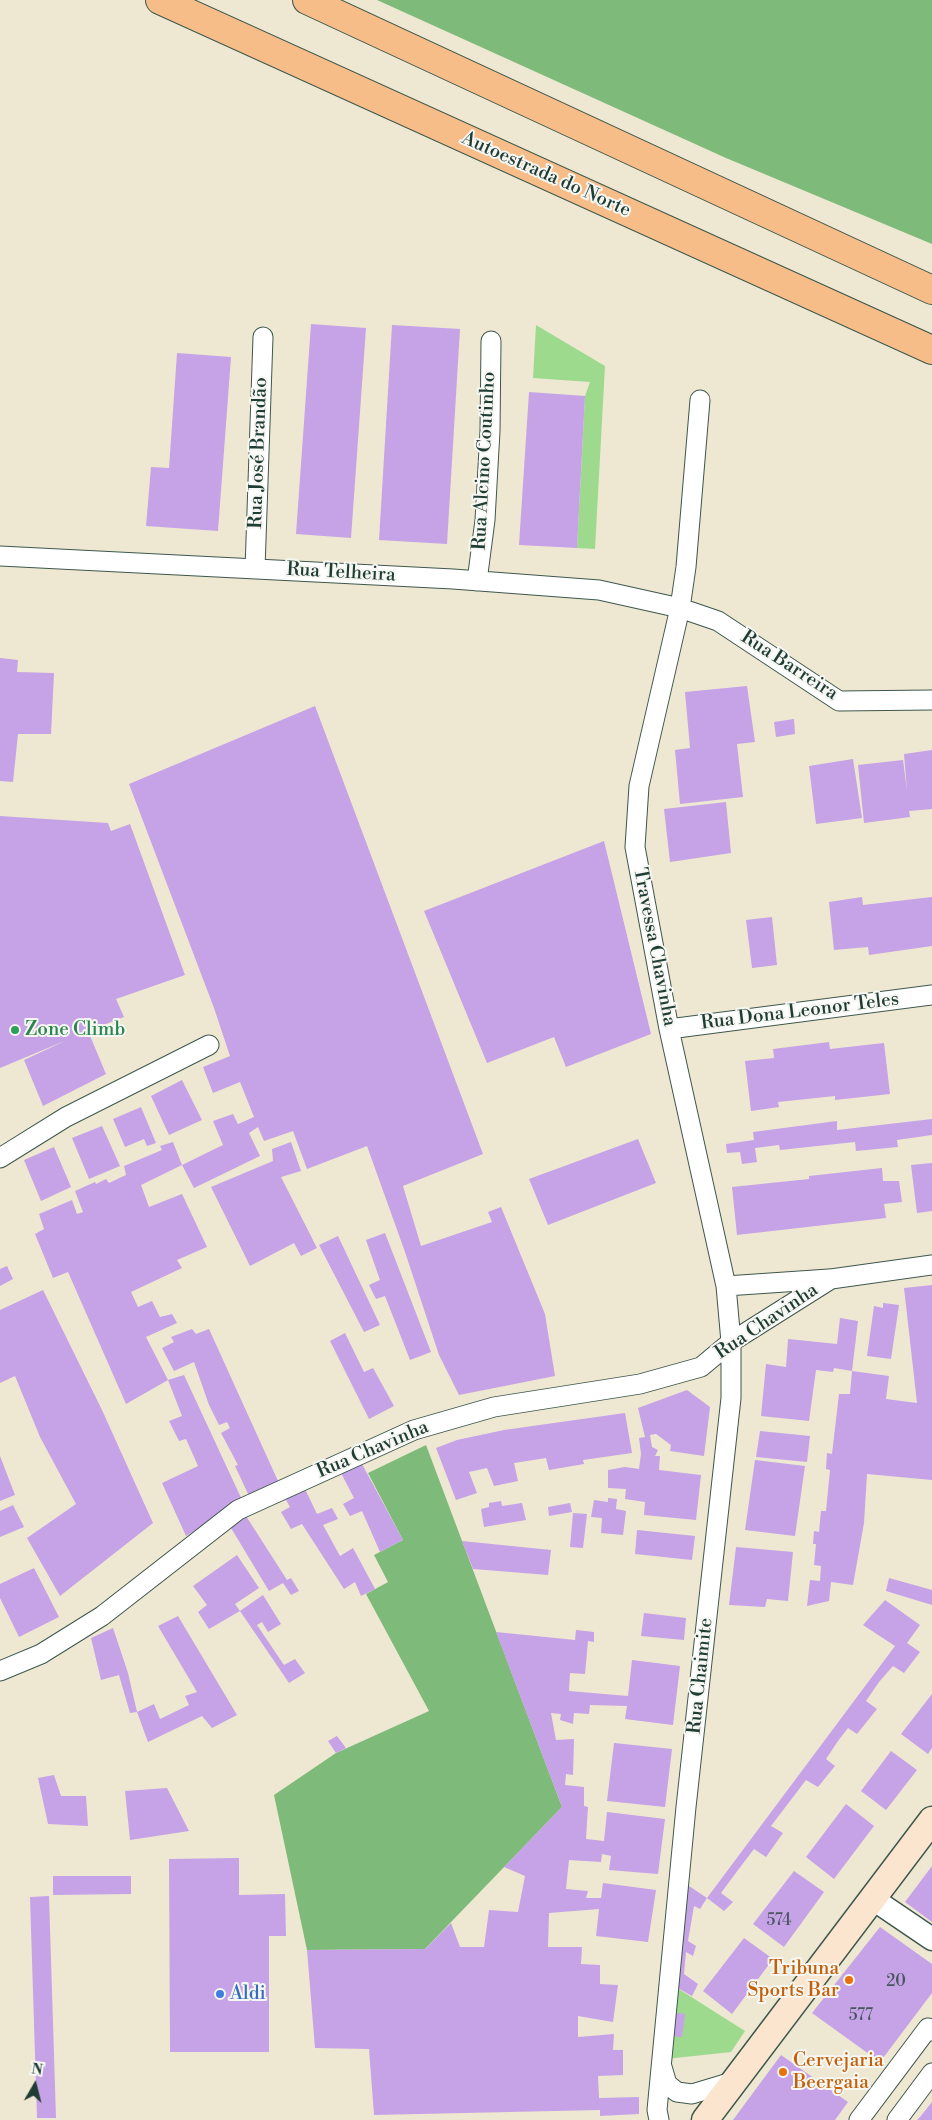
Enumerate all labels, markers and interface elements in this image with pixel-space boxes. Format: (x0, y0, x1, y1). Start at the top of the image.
street label: Autoestrada do Norte (458, 127, 634, 223)
street label: Rua Alcino Coutinho (469, 371, 501, 551)
street label: Rua José Brandão (245, 377, 273, 529)
street label: Rua Telheira (286, 559, 396, 587)
street label: Rua Barreira (736, 626, 842, 706)
street label: Travessa Chavinha (627, 866, 681, 1028)
street label: Rua Dona Leonor Teles (700, 989, 900, 1035)
place label: Zone Climb (25, 1019, 125, 1041)
marker: Zone Climb (9, 1024, 21, 1036)
street label: Rua Chavinha (711, 1279, 823, 1365)
street label: Rua Chavinha (314, 1416, 432, 1484)
street label: Rua Chaimite (684, 1617, 718, 1735)
house number: 574 (767, 1911, 791, 1931)
place label: Tribuna Sports Bar (748, 1958, 839, 2002)
house number: 20 (886, 1972, 906, 1992)
marker: Tribuna Sports Bar (843, 1974, 855, 1986)
place label: Aldi (230, 1983, 266, 2005)
marker: Aldi (214, 1988, 226, 2000)
house number: 577 (849, 2006, 873, 2026)
place label: Cervejaria Beergaia (793, 2050, 884, 2094)
north arrow (10, 2060, 60, 2110)
text: N (30, 2060, 44, 2080)
marker: Cervejaria Beergaia (777, 2066, 789, 2078)

